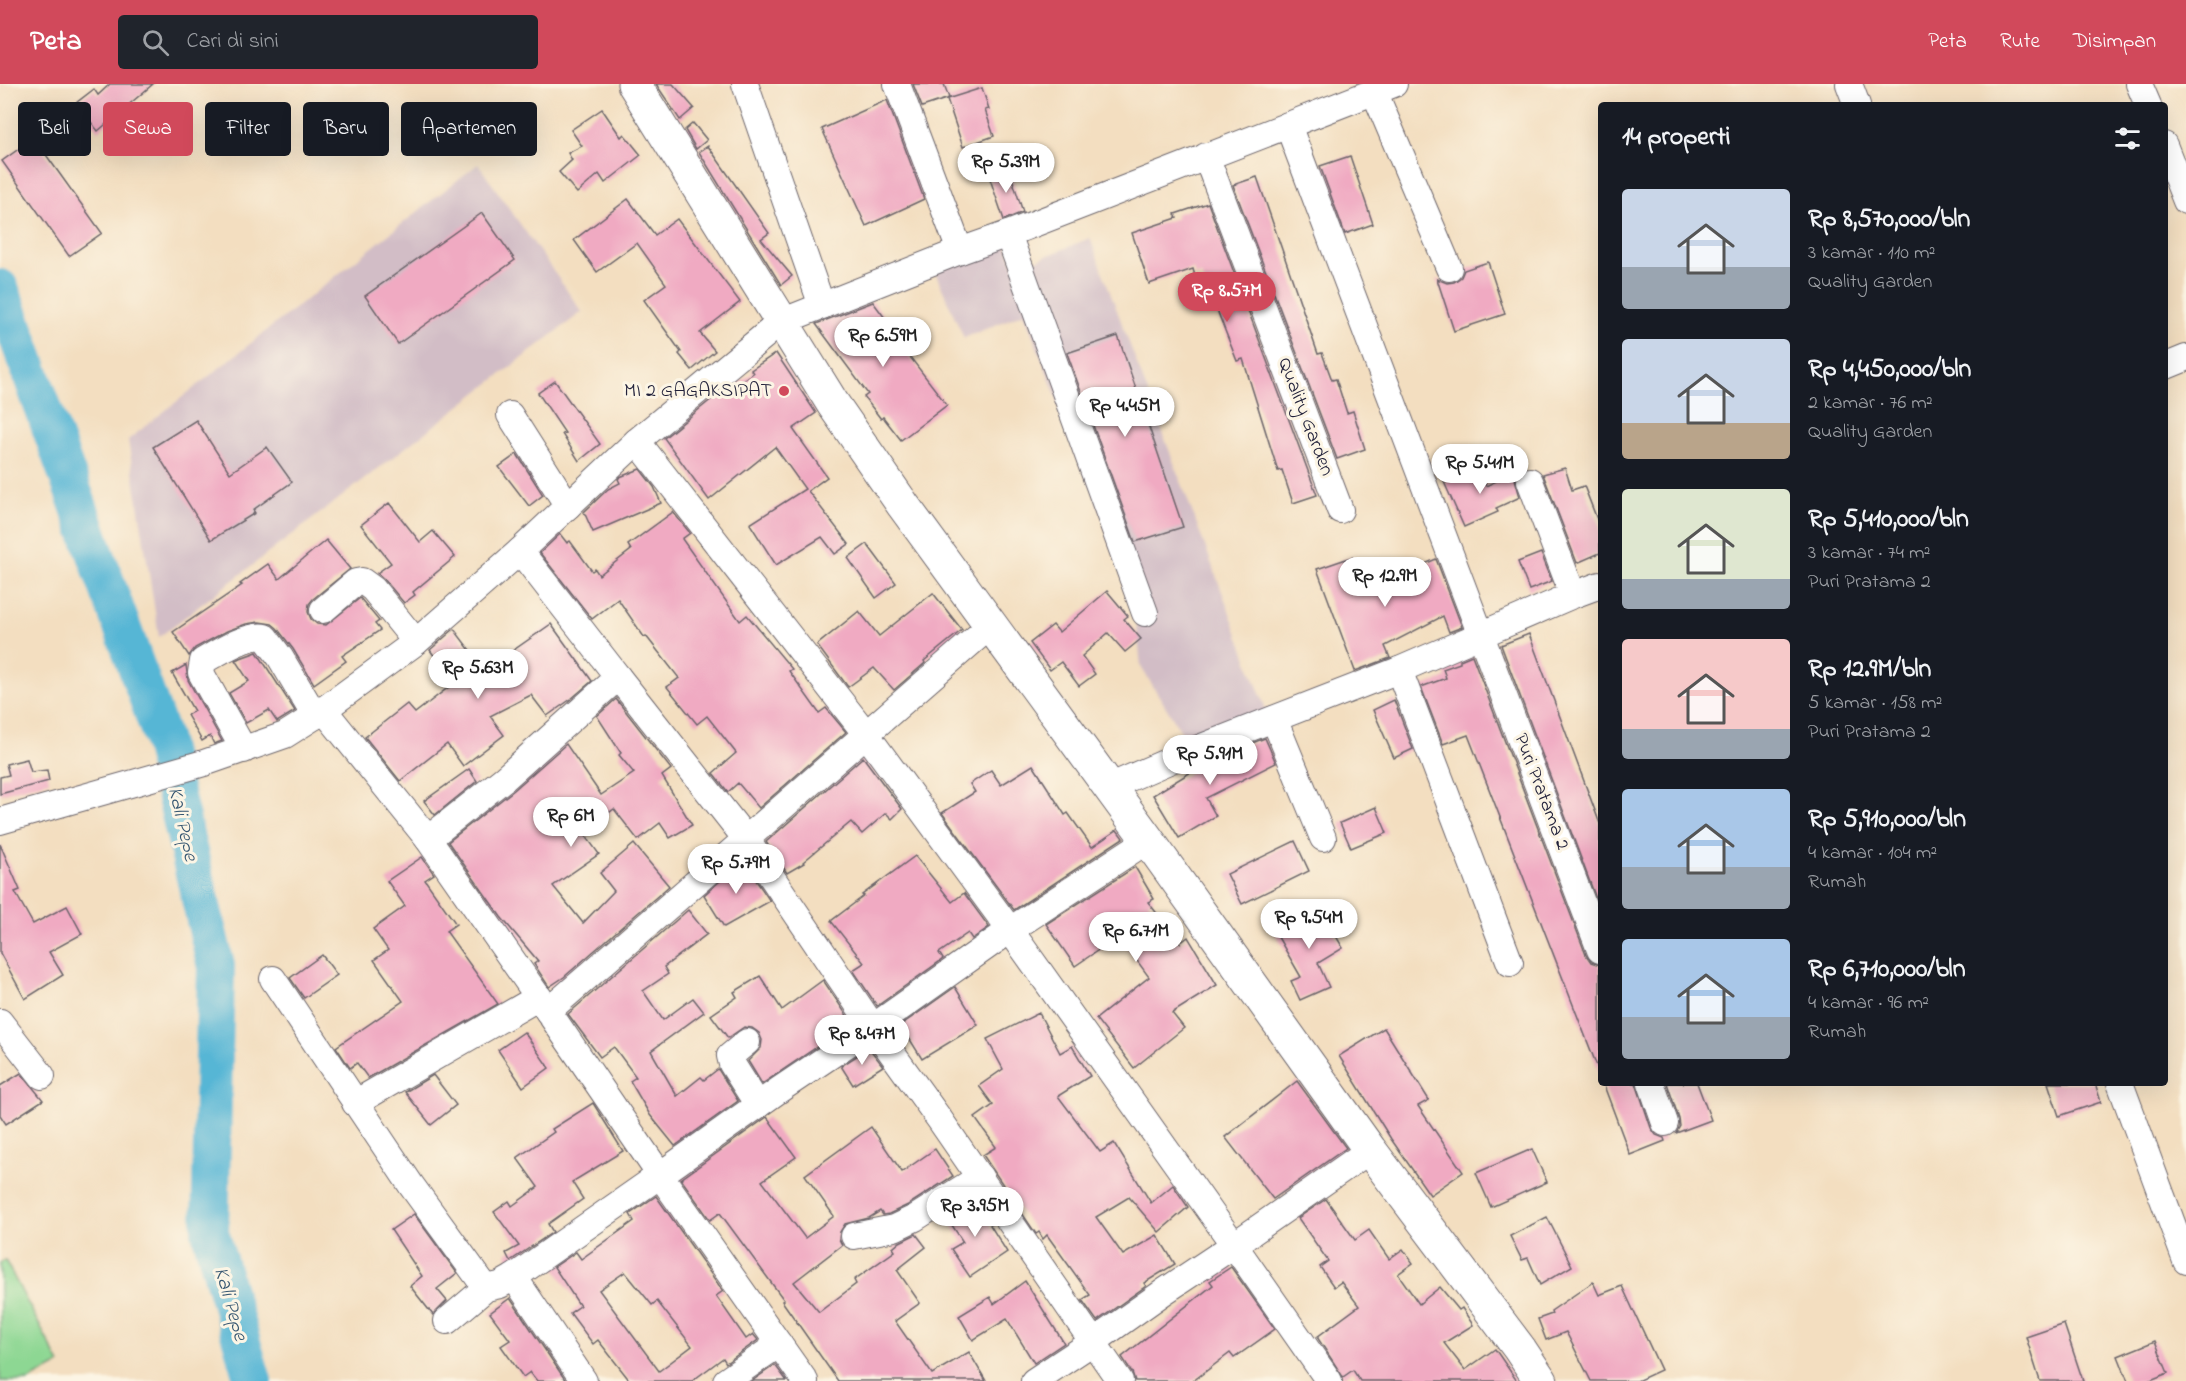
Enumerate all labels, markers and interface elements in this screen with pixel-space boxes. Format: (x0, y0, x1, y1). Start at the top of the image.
search box (118, 15, 538, 69)
text: Peta (30, 22, 82, 63)
icon: search (139, 26, 172, 59)
text: Cari di sini (187, 26, 279, 58)
text: Peta (1928, 27, 1967, 57)
text: Rute (2000, 27, 2040, 57)
text: Disimpan (2073, 27, 2156, 57)
chip: Beli (18, 102, 91, 156)
chip: Sewa (103, 102, 193, 156)
chip: Filter (205, 102, 291, 156)
chip: Baru (303, 102, 389, 156)
chip: Apartemen (401, 102, 537, 156)
text: 14 properti (1622, 119, 1730, 157)
icon: filters (2111, 122, 2144, 155)
pin: Rp 5.39M (944, 143, 1068, 194)
text: Rp 5.39M (972, 148, 1040, 177)
text: Rp 8,570,000/bln (1808, 201, 1970, 239)
icon: home (1670, 213, 1742, 285)
text: 3 kamar · 110 m² (1808, 239, 1935, 268)
text: Quality Garden (1808, 268, 1932, 297)
pin: Rp 8.57M (1165, 272, 1289, 323)
text: Rp 8.57M (1192, 277, 1262, 306)
pin: Rp 6.59M (821, 317, 945, 368)
text: Rp 6.59M (848, 322, 918, 351)
text: Rp 4,450,000/bln (1808, 351, 1971, 389)
street label: Quality Garden (1269, 354, 1341, 480)
icon: home (1670, 363, 1742, 435)
place label: MI 2 GAGAKSIPAT (624, 377, 772, 406)
marker: MI 2 GAGAKSIPAT (777, 384, 791, 398)
pin: Rp 4.45M (1063, 387, 1187, 438)
text: 2 kamar · 76 m² (1808, 389, 1933, 418)
text: Rp 4.45M (1089, 392, 1161, 421)
text: Quality Garden (1808, 418, 1932, 447)
pin: Rp 5.41M (1418, 444, 1542, 495)
text: Rp 5.41M (1445, 449, 1515, 478)
text: Rp 5,410,000/bln (1808, 501, 1969, 539)
icon: home (1670, 513, 1742, 585)
text: 3 kamar · 74 m² (1808, 539, 1931, 568)
pin: Rp 12.9M (1323, 557, 1447, 608)
text: Rp 12.9M (1352, 562, 1418, 591)
text: Puri Pratama 2 (1808, 568, 1931, 597)
pin: Rp 5.63M (416, 649, 540, 700)
text: Rp 12.9M/bln (1808, 651, 1931, 689)
text: Rp 5.63M (442, 654, 514, 683)
icon: home (1670, 663, 1742, 735)
text: 5 kamar · 158 m² (1808, 689, 1943, 718)
text: Puri Pratama 2 (1808, 718, 1931, 747)
street label: Puri Pratama 2 (1505, 730, 1577, 855)
pin: Rp 5.91M (1148, 735, 1272, 786)
text: Rp 5.91M (1177, 740, 1243, 769)
water label: Kali Pepe (159, 784, 205, 866)
pin: Rp 6M (529, 797, 613, 848)
text: Rp 5,910,000/bln (1808, 801, 1966, 839)
text: Rp 6M (547, 802, 595, 831)
icon: home (1670, 813, 1742, 885)
text: 4 kamar · 104 m² (1808, 839, 1937, 868)
pin: Rp 5.79M (674, 844, 798, 895)
text: Rp 5.79M (702, 849, 770, 878)
text: Rumah (1808, 868, 1866, 897)
pin: Rp 9.54M (1247, 899, 1371, 950)
text: Rp 9.54M (1275, 904, 1343, 933)
pin: Rp 6.71M (1074, 912, 1198, 963)
text: Rp 6.71M (1103, 917, 1169, 946)
text: Rp 6,710,000/bln (1808, 951, 1966, 989)
icon: home (1670, 963, 1742, 1035)
text: 4 kamar · 96 m² (1808, 989, 1929, 1018)
pin: Rp 8.47M (800, 1015, 924, 1066)
text: Rumah (1808, 1018, 1866, 1047)
text: Rp 8.47M (828, 1020, 896, 1049)
pin: Rp 3.95M (913, 1187, 1037, 1238)
text: Rp 3.95M (941, 1192, 1009, 1221)
water label: Kali Pepe (205, 1264, 255, 1346)

